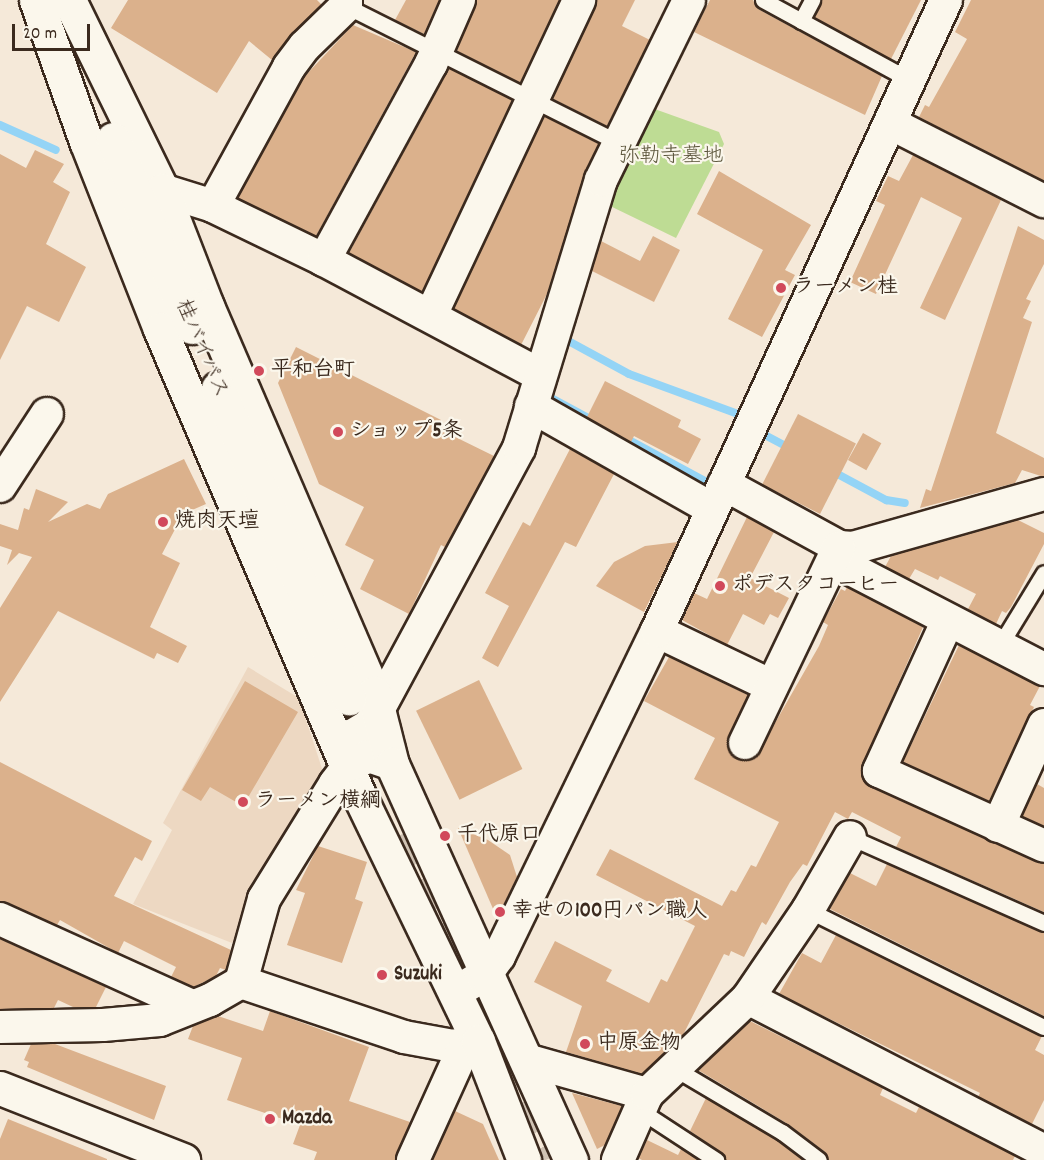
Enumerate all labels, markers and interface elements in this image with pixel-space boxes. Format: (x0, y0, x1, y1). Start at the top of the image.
scale bar (15, 12, 93, 50)
text: 20 m (23, 22, 57, 47)
park label: 弥勒寺墓地 (619, 144, 723, 170)
place label: ラーメン桂 (793, 275, 898, 301)
marker: ラーメン桂 (774, 281, 788, 295)
street label: 桂バイパス (169, 296, 233, 402)
place label: 平和台町 (271, 358, 355, 384)
marker: 平和台町 (252, 364, 266, 378)
place label: ショップ5条 (350, 419, 465, 445)
marker: ショップ5条 (331, 425, 345, 439)
place label: 焼肉天壇 (175, 509, 259, 535)
marker: 焼肉天壇 (156, 515, 170, 529)
place label: ポデスタコーヒー (732, 573, 900, 599)
marker: ポデスタコーヒー (713, 579, 727, 593)
place label: ラーメン横綱 (255, 789, 381, 815)
marker: ラーメン横綱 (236, 795, 250, 809)
place label: 千代原口 (457, 823, 541, 849)
marker: 千代原口 (438, 829, 452, 843)
place label: 幸せの100円パン職人 (512, 899, 707, 925)
marker: 幸せの100円パン職人 (493, 905, 507, 919)
place label: Suzuki (394, 962, 442, 988)
marker: Suzuki (375, 968, 389, 982)
place label: 中原金物 (597, 1031, 681, 1057)
marker: 中原金物 (578, 1037, 592, 1051)
place label: Mazda (282, 1106, 332, 1132)
marker: Mazda (263, 1112, 277, 1126)

